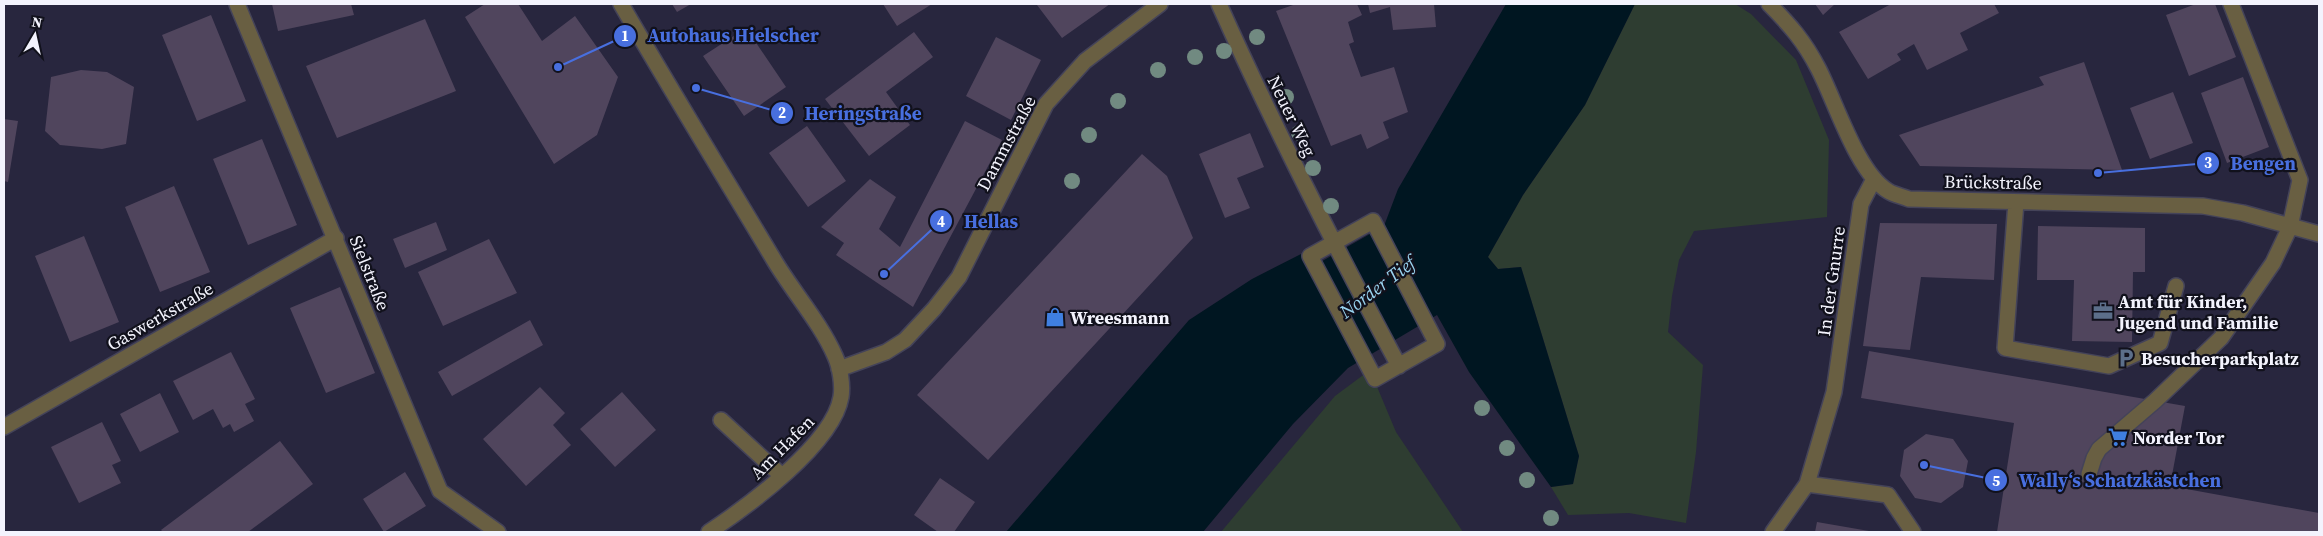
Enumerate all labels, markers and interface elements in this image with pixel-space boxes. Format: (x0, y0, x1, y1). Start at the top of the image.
north arrow (10, 10, 60, 60)
text: N (30, 11, 44, 33)
callout: Autohaus Hielscher (613, 19, 829, 53)
text: Autohaus Hielscher (647, 22, 819, 48)
text: 1 (621, 25, 629, 46)
street label: Neuer Weg (1262, 71, 1322, 161)
street label: Dammstraße (970, 91, 1042, 195)
callout: Heringstraße (769, 96, 931, 130)
text: Heringstraße (804, 100, 922, 126)
text: 2 (778, 102, 786, 123)
callout: Bengen (2196, 146, 2306, 180)
text: Bengen (2230, 150, 2296, 176)
text: 3 (2204, 152, 2212, 173)
street label: Brückstraße (1944, 169, 2042, 195)
callout: Hellas (929, 204, 1028, 238)
text: Hellas (964, 208, 1019, 234)
text: 4 (937, 211, 945, 232)
street label: In der Gnurre (1811, 224, 1851, 338)
street label: Sielstraße (344, 232, 396, 314)
water label: Norder Tief (1333, 248, 1423, 325)
street label: Gaswerkstraße (102, 275, 218, 357)
place label: Amt für Kinder, Jugend und Familie (2117, 289, 2278, 335)
office icon: Amt für Kinder, Jugend und Familie (2092, 300, 2114, 322)
place label: Wreesmann (1070, 305, 1170, 330)
shop icon: Wreesmann (1044, 306, 1066, 328)
place label: Besucherparkplatz (2141, 346, 2299, 371)
parking icon: Besucherparkplatz (2115, 347, 2137, 369)
street label: Am Hafen (744, 409, 820, 485)
place label: Norder Tor (2133, 425, 2225, 450)
supermarket icon: Norder Tor (2107, 426, 2129, 448)
callout: Wally‘s Schatzkästchen (1984, 463, 2231, 497)
text: Wally‘s Schatzkästchen (2019, 467, 2222, 493)
text: 5 (1992, 470, 2000, 491)

